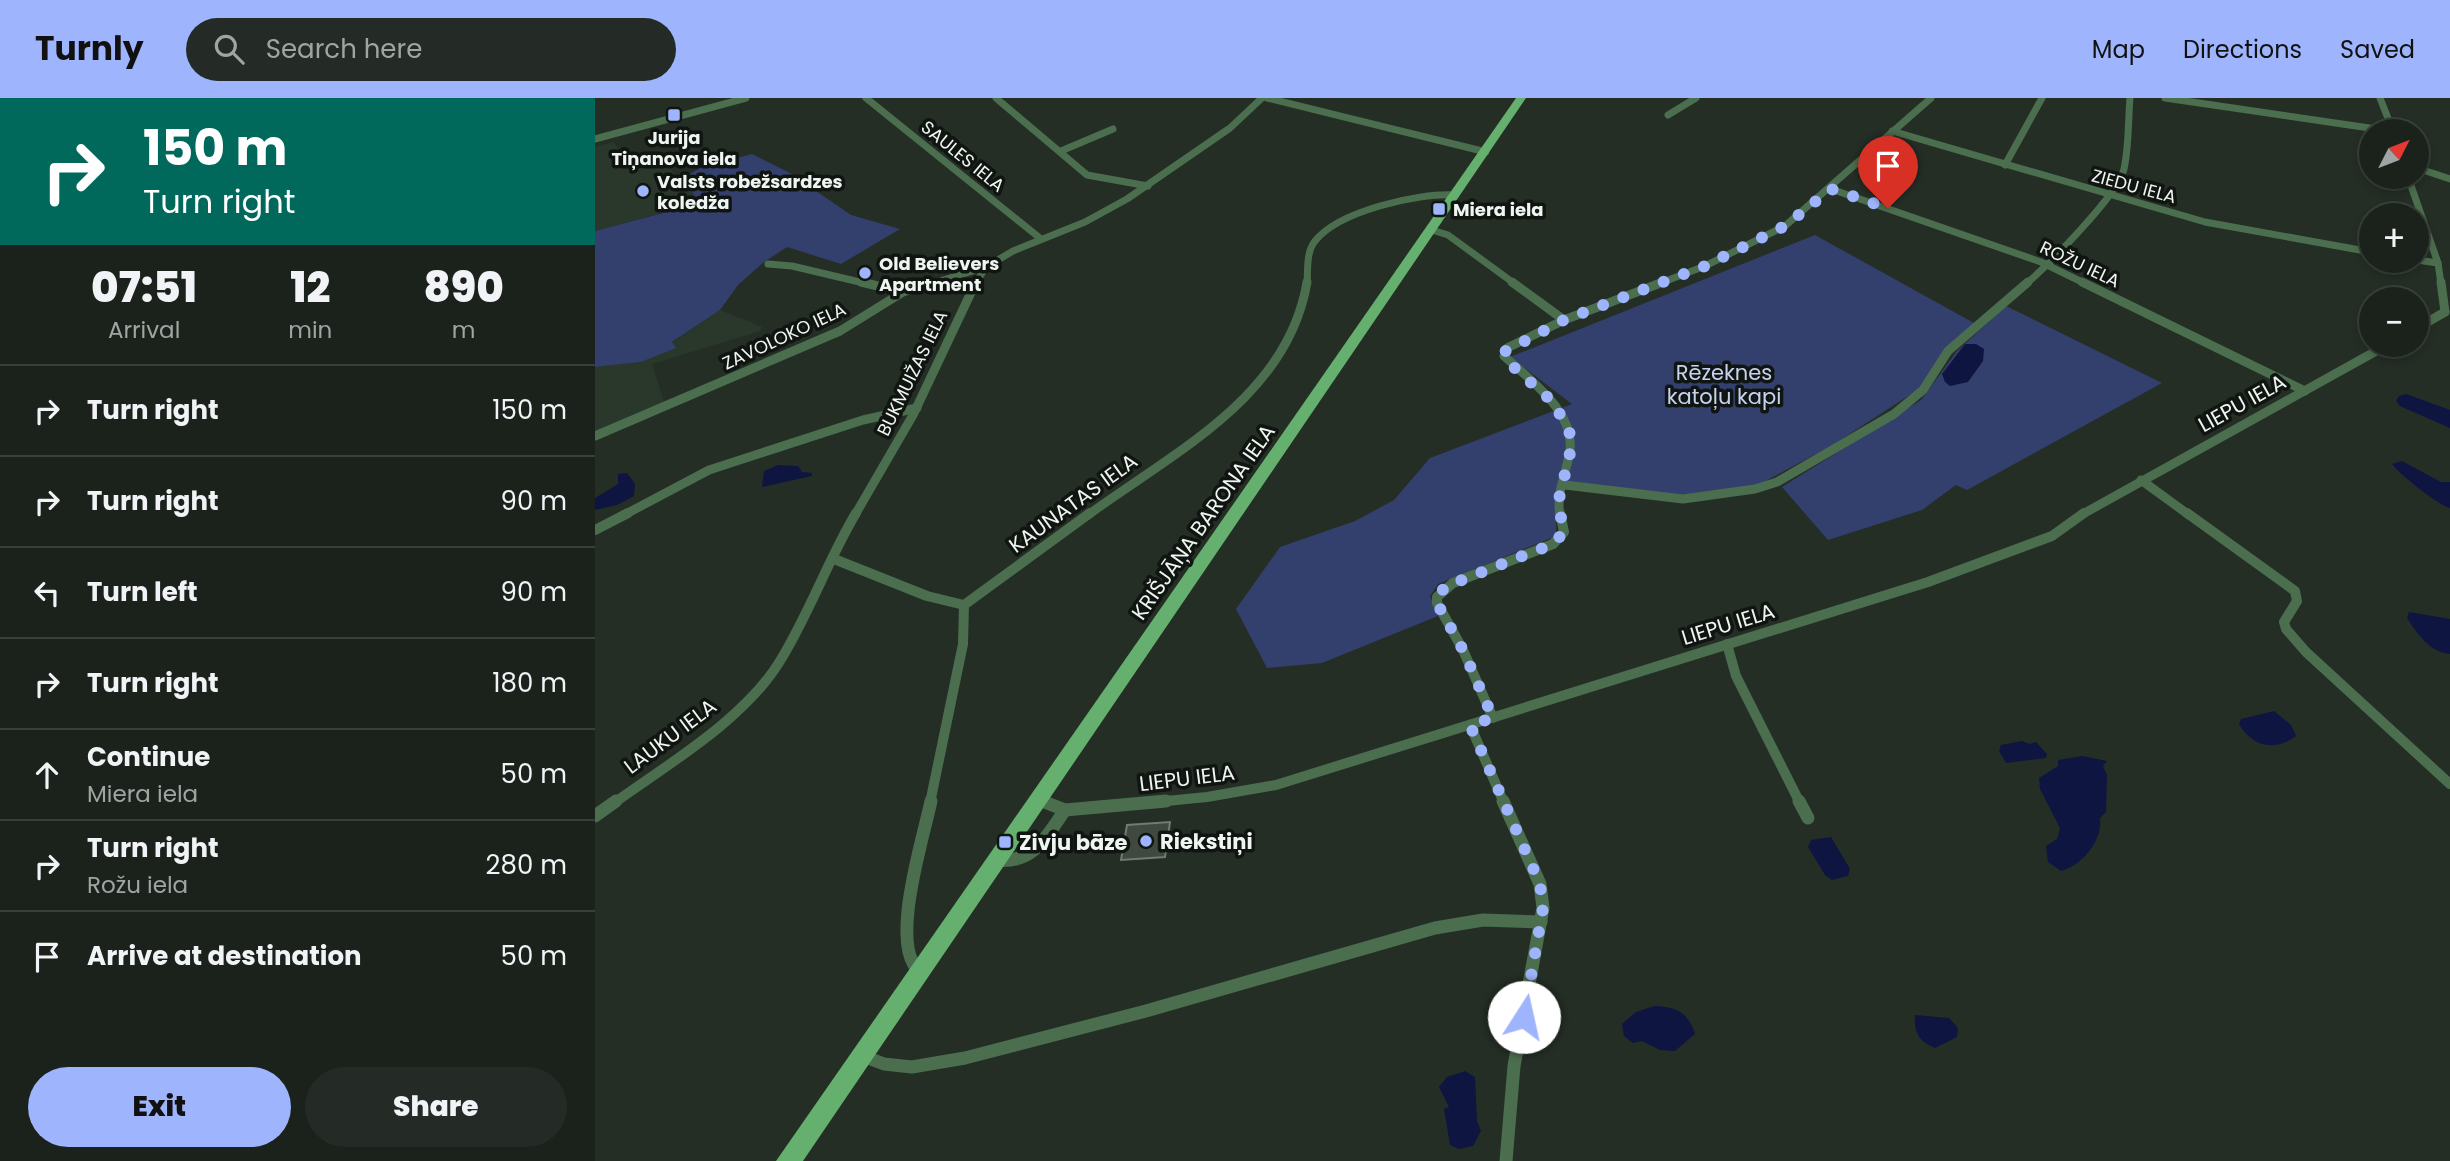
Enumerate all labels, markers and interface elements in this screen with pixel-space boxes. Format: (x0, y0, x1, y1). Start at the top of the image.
search box (186, 18, 676, 81)
text: Turnly (35, 25, 144, 72)
icon: search (210, 30, 248, 68)
text: Search here (266, 31, 422, 67)
text: Map (2092, 33, 2145, 66)
text: Directions (2183, 33, 2302, 66)
text: Saved (2340, 33, 2415, 66)
marker: Jurija Tiņanova iela (666, 107, 682, 123)
text: 150 m (143, 114, 288, 182)
street label: SAULES IELA (916, 115, 1010, 197)
north arrow (2359, 119, 2429, 189)
map controls (2359, 119, 2429, 357)
place label: Jurija Tiņanova iela (611, 125, 737, 171)
icon: right (28, 126, 119, 217)
pin (1858, 136, 1918, 208)
icon: arrive (1869, 147, 1907, 185)
street label: ZIEDU IELA (2089, 163, 2179, 209)
place label: Valsts robežsardzes koledža (657, 169, 843, 215)
text: Turn right (143, 179, 295, 224)
marker: Valsts robežsardzes koledža (635, 183, 651, 199)
place label: Miera iela (1453, 197, 1544, 222)
marker: Miera iela (1431, 201, 1447, 217)
button: + (2359, 203, 2429, 273)
street label: ROŽU IELA (2036, 235, 2124, 293)
place label: Old Believers Apartment (879, 251, 999, 297)
text: 07:51 (91, 258, 197, 317)
text: 12 (290, 258, 330, 317)
text: 890 (423, 258, 504, 317)
marker: Old Believers Apartment (857, 265, 873, 281)
button: − (2359, 287, 2429, 357)
street label: ZAVOLOKO IELA (718, 296, 850, 376)
street label: BUKMUIŽAS IELA (871, 306, 953, 440)
text: Arrival (108, 314, 180, 346)
text: min (288, 314, 332, 346)
text: m (452, 314, 475, 346)
park label: Rēzeknes katoļu kapi (1667, 358, 1781, 411)
street label: LIEPU IELA (2193, 367, 2291, 439)
icon: right (28, 392, 66, 430)
text: Turn right (87, 392, 219, 428)
text: 150 m (492, 392, 567, 428)
street label: KRIŠJĀŅA BARONA IELA (1124, 418, 1282, 626)
street label: KAUNATAS IELA (1003, 446, 1143, 560)
icon: right (28, 483, 66, 521)
text: Turn right (87, 483, 219, 519)
text: 90 m (501, 483, 567, 519)
icon: left (28, 574, 66, 612)
text: Turn left (87, 574, 198, 610)
text: 90 m (501, 574, 567, 610)
street label: LIEPU IELA (1678, 596, 1778, 652)
icon: right (28, 665, 66, 703)
text: Turn right (87, 665, 219, 701)
text: 180 m (492, 665, 567, 701)
street label: LAUKU IELA (618, 692, 722, 780)
text: Continue (87, 739, 210, 775)
icon: ahead (28, 756, 66, 794)
text: 50 m (501, 756, 567, 792)
street label: LIEPU IELA (1138, 758, 1236, 798)
text: Miera iela (87, 778, 198, 810)
place label: Riekstiņi (1160, 827, 1253, 856)
place label: Zivju bāze (1019, 828, 1128, 857)
text: Turn right (87, 830, 219, 866)
marker: Riekstiņi (1138, 833, 1154, 849)
marker: Zivju bāze (997, 834, 1013, 850)
icon: right (28, 847, 66, 885)
text: 280 m (486, 847, 567, 883)
text: Rožu iela (87, 869, 188, 901)
icon: arrive (28, 938, 66, 976)
text: Arrive at destination (87, 938, 362, 974)
text: 50 m (501, 938, 567, 974)
position arrow (1487, 980, 1561, 1054)
button: Exit (28, 1067, 291, 1147)
button: Share (305, 1067, 567, 1147)

